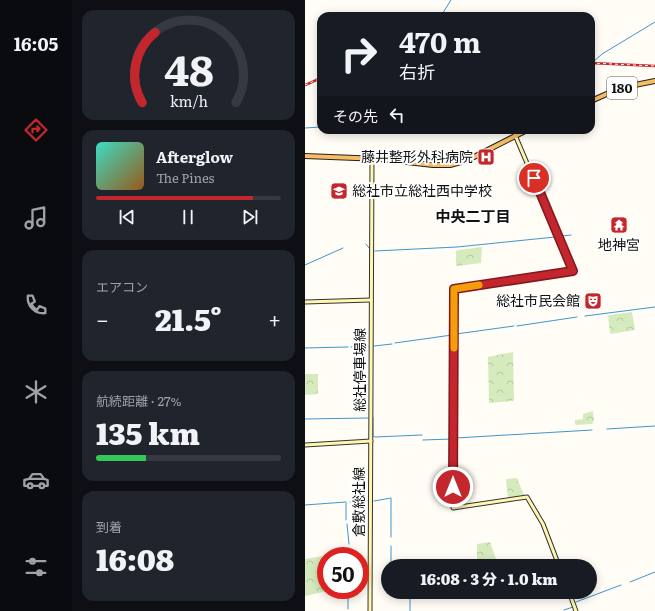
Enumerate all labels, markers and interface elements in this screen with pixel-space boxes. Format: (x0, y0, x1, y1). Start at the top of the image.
text: 470 m (399, 20, 481, 62)
icon: right (333, 28, 385, 80)
text: 16:05 (14, 30, 58, 57)
text: 48 (164, 37, 213, 99)
text: 右折 (399, 58, 435, 85)
road number: 180 (607, 77, 637, 99)
text: km/h (169, 90, 208, 111)
text: その先 (333, 104, 378, 127)
icon: left (386, 104, 408, 126)
icon: directions (22, 116, 50, 144)
text: Afterglow (156, 145, 233, 168)
place label: 藤井整形外科病院 (361, 146, 473, 166)
hospital icon: 藤井整形外科病院 (476, 147, 496, 167)
pin (517, 161, 551, 195)
icon: arrive (523, 167, 545, 189)
text: The Pines (156, 168, 214, 187)
place label: 総社市立総社西中学校 (352, 180, 492, 200)
school or university icon: 総社市立総社西中学校 (329, 181, 349, 201)
icon: music (22, 204, 50, 232)
district label: 中央二丁目 (435, 204, 511, 227)
icon: previous (116, 206, 138, 228)
icon: pause (177, 206, 199, 228)
icon: next (239, 206, 261, 228)
temple icon: 地神宮 (609, 215, 629, 235)
place label: 地神宮 (598, 234, 640, 254)
text: エアコン (96, 277, 148, 296)
place label: 総社市民会館 (496, 290, 580, 310)
icon: phone (22, 291, 50, 319)
theatre icon: 総社市民会館 (583, 291, 603, 311)
text: 21.5° (155, 296, 222, 340)
text: − (96, 302, 109, 335)
text: + (268, 302, 281, 335)
street label: 総社停車場線 (349, 328, 369, 412)
icon: climate (22, 378, 50, 406)
text: 航続距離 · 27% (96, 391, 181, 410)
text: 135 km (96, 410, 200, 454)
icon: car (22, 466, 50, 494)
position arrow (432, 466, 474, 508)
street label: 倉敷総社線 (348, 467, 368, 537)
text: 到着 (96, 517, 122, 536)
text: 16:08 (96, 536, 174, 580)
speed limit sign: 50 (317, 547, 369, 599)
icon: filters (22, 553, 50, 581)
text: 16:08 · 3 分 · 1.0 km (421, 567, 557, 590)

